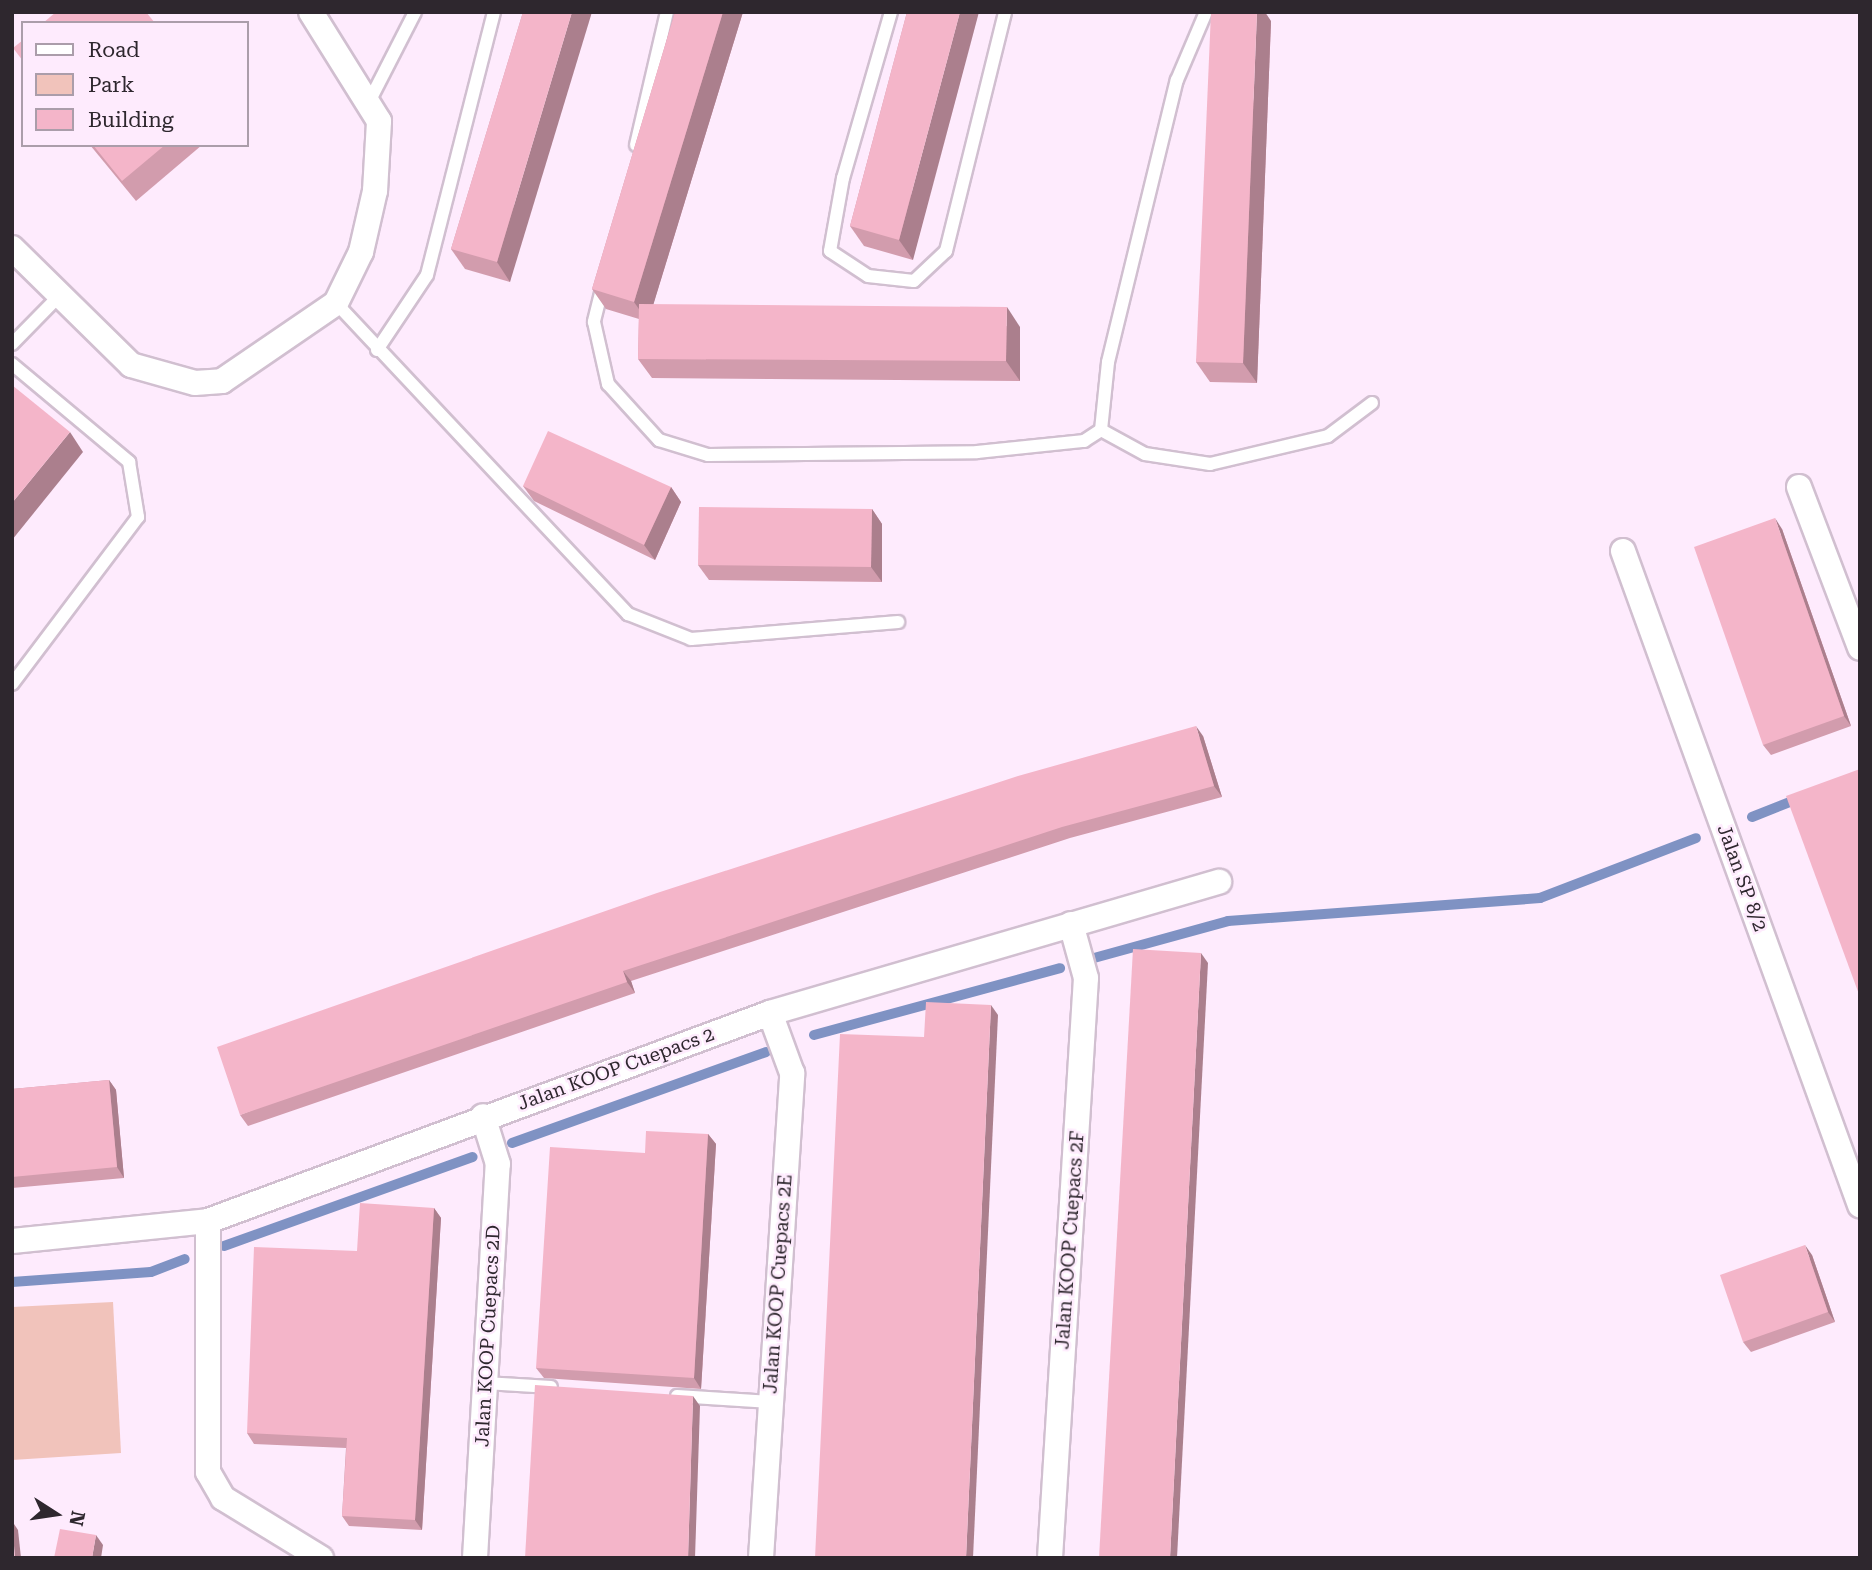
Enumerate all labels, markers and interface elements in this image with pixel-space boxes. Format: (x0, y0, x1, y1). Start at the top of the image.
legend (21, 21, 248, 147)
text: Road (88, 38, 140, 62)
text: Park (88, 73, 134, 97)
text: Building (88, 108, 174, 132)
street label: Jalan SP 8/2 (1712, 821, 1772, 935)
street label: Jalan KOOP Cuepacs 2 (515, 1023, 717, 1115)
street label: Jalan KOOP Cuepacs 2F (1051, 1130, 1089, 1350)
street label: Jalan KOOP Cuepacs 2E (759, 1174, 797, 1394)
street label: Jalan KOOP Cuepacs 2D (471, 1224, 505, 1448)
north arrow (21, 1479, 91, 1549)
text: N (64, 1509, 90, 1528)

